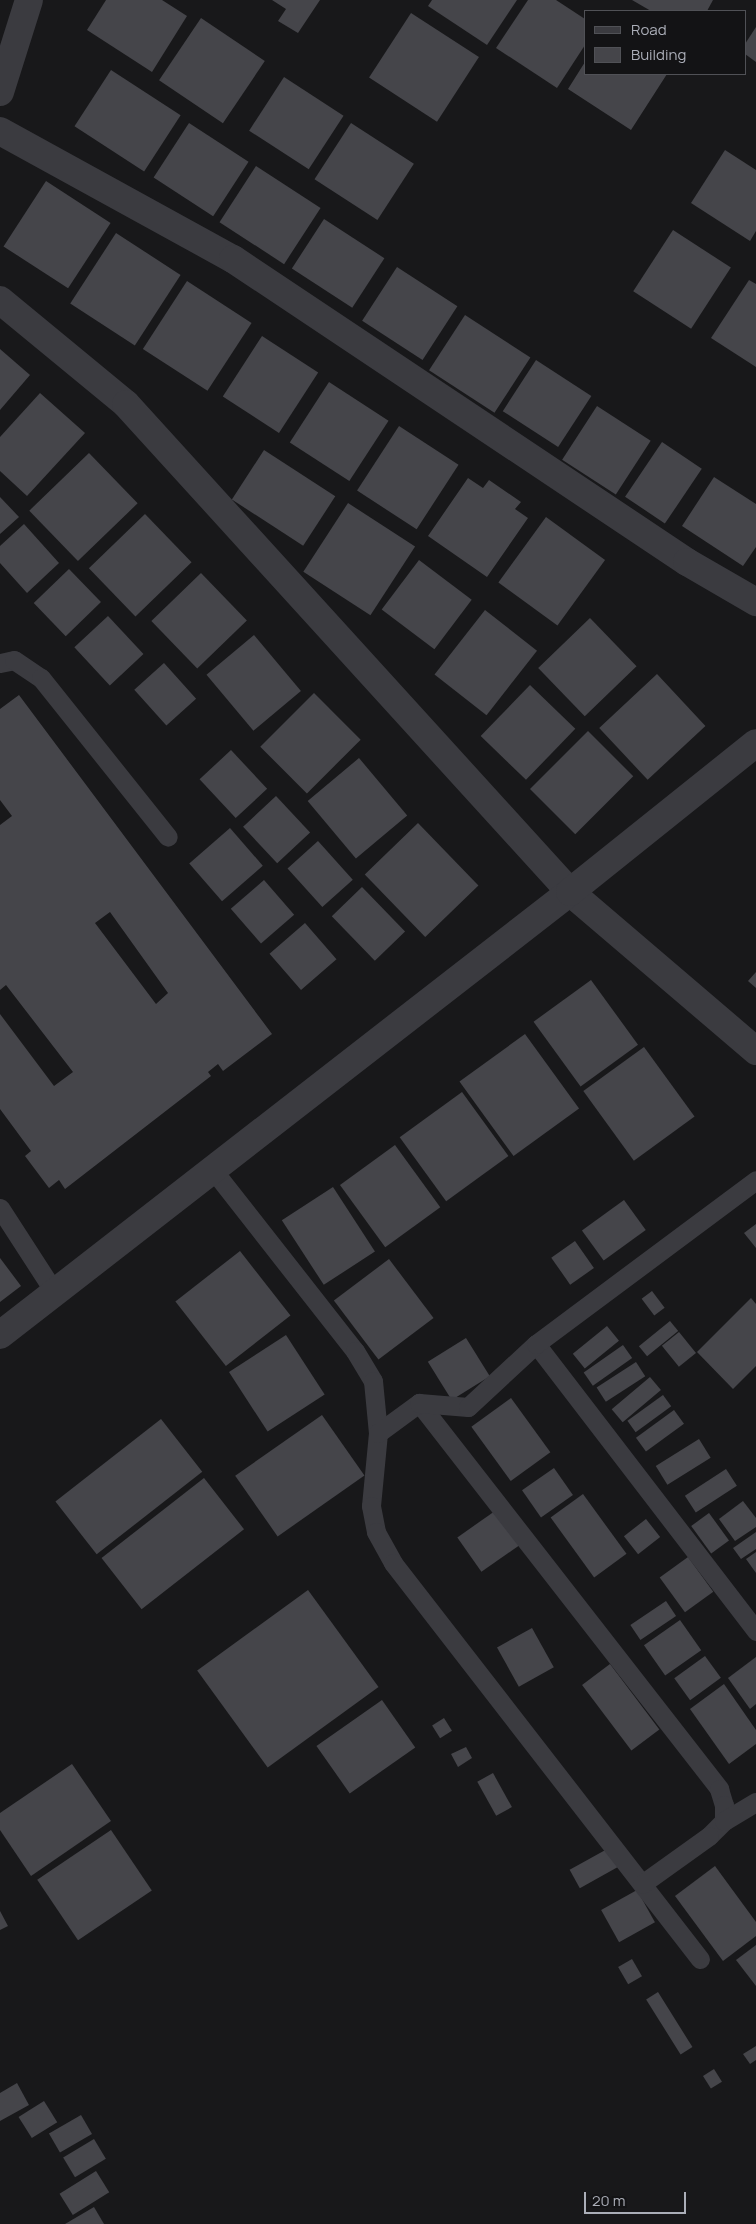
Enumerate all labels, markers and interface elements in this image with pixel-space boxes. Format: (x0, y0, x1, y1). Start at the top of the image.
legend (584, 10, 746, 75)
text: Road (631, 19, 667, 40)
text: Building (631, 44, 686, 65)
scale bar (586, 2182, 688, 2214)
text: 20 m (592, 2190, 625, 2211)

